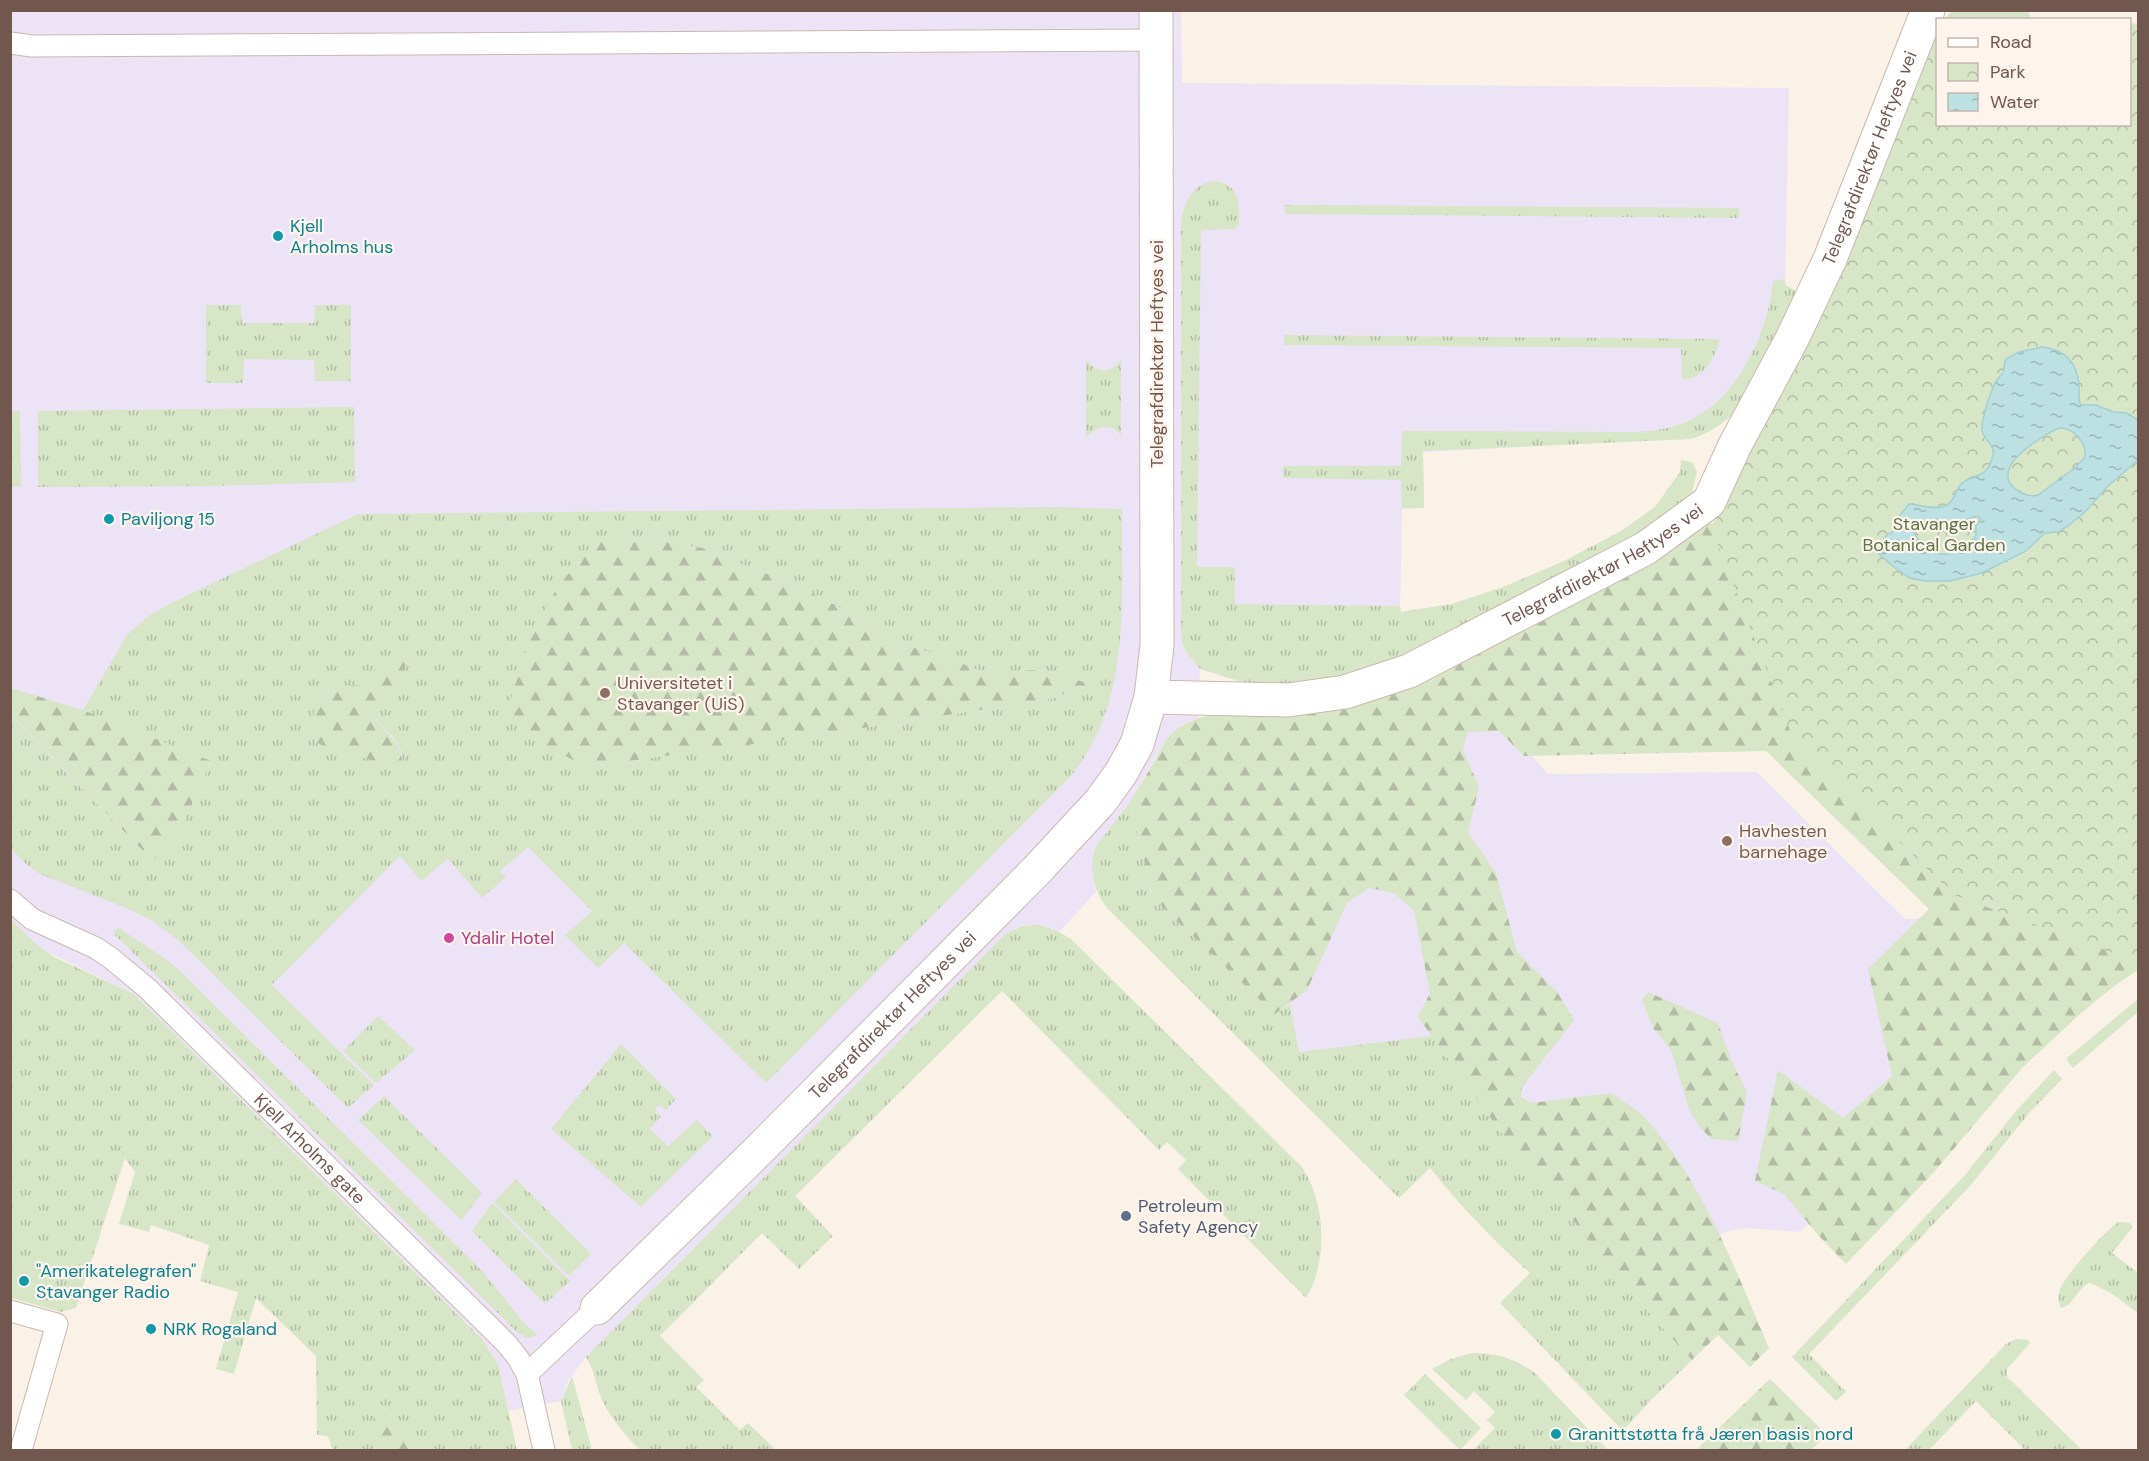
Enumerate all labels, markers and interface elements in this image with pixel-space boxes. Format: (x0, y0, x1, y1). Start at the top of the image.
legend (1936, 18, 2131, 126)
text: Road (1990, 30, 2032, 54)
street label: Telegrafdirektør Heftyes vei (1817, 47, 1923, 269)
text: Park (1990, 60, 2026, 84)
text: Water (1990, 90, 2040, 114)
place label: Kjell Arholms hus (290, 214, 393, 259)
marker: Kjell Arholms hus (271, 229, 285, 243)
street label: Telegrafdirektør Heftyes vei (1145, 240, 1169, 468)
street label: Telegrafdirektør Heftyes vei (1498, 498, 1708, 632)
place label: Paviljong 15 (121, 507, 215, 531)
marker: Paviljong 15 (102, 512, 116, 526)
park label: Stavanger Botanical Garden (1862, 512, 2006, 557)
place label: Universitetet i Stavanger (UiS) (617, 671, 744, 716)
marker: Universitetet i Stavanger (UiS) (598, 686, 612, 700)
place label: Havhesten barnehage (1739, 819, 1827, 864)
marker: Havhesten barnehage (1720, 834, 1734, 848)
place label: Ydalir Hotel (461, 926, 554, 950)
street label: Telegrafdirektør Heftyes vei (804, 926, 982, 1105)
marker: Ydalir Hotel (442, 931, 456, 945)
street label: Kjell Arholms gate (249, 1088, 371, 1210)
place label: Petroleum Safety Agency (1138, 1194, 1258, 1239)
marker: Petroleum Safety Agency (1119, 1209, 1133, 1223)
place label: "Amerikatelegrafen" Stavanger Radio (36, 1259, 196, 1304)
marker: "Amerikatelegrafen" Stavanger Radio (17, 1274, 31, 1288)
place label: NRK Rogaland (163, 1317, 277, 1341)
marker: NRK Rogaland (144, 1322, 158, 1336)
place label: Granittstøtta frå Jæren basis nord (1568, 1422, 1853, 1446)
marker: Granittstøtta frå Jæren basis nord (1549, 1427, 1563, 1441)

